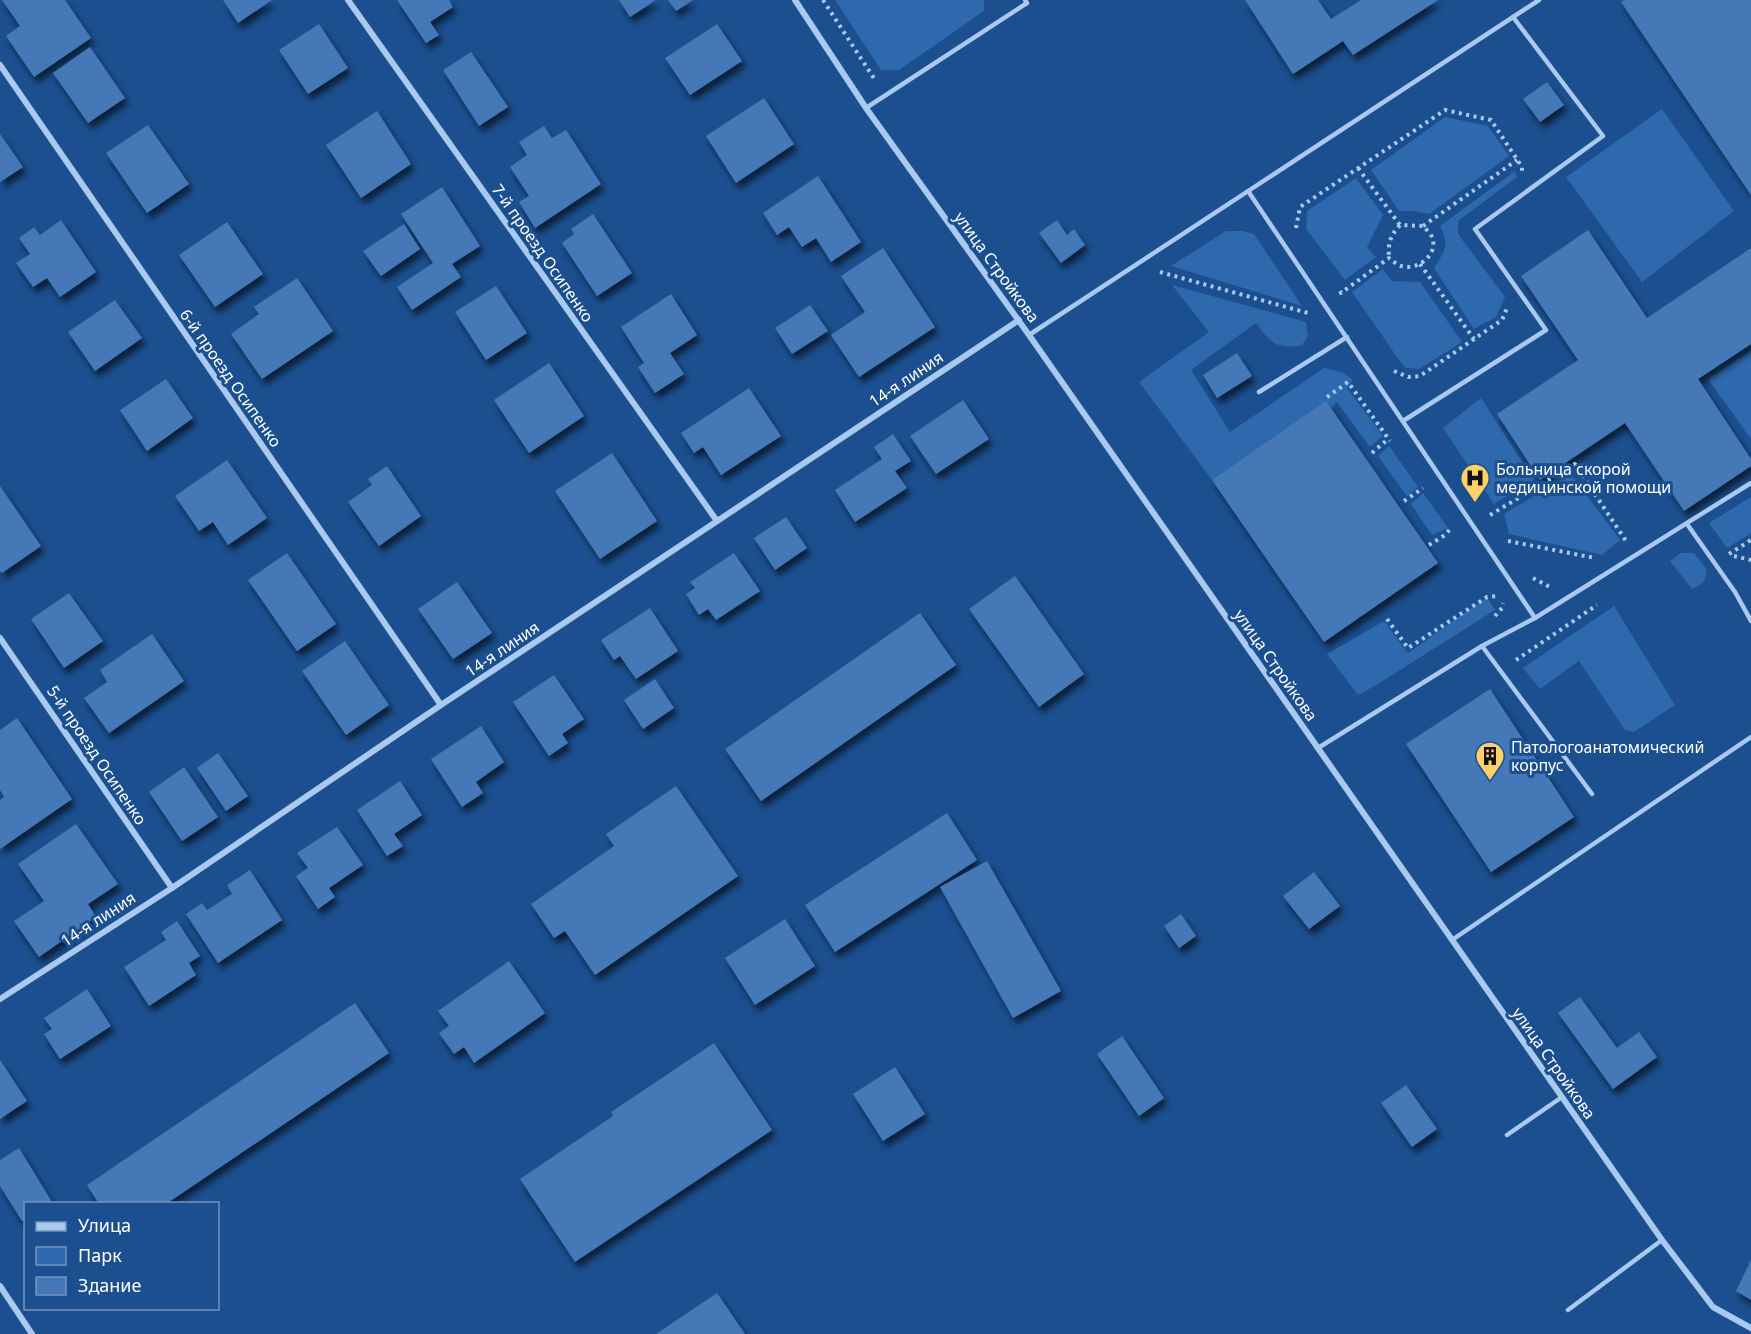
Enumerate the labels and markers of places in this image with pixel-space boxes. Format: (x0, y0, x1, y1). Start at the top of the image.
place label: Больница скорой медицинской помощи (1496, 458, 1671, 498)
hospital icon: Больница скорой медицинской помощи (1459, 462, 1491, 504)
place label: Патологоанатомический корпус (1511, 736, 1704, 776)
building icon: Патологоанатомический корпус (1474, 740, 1506, 782)

